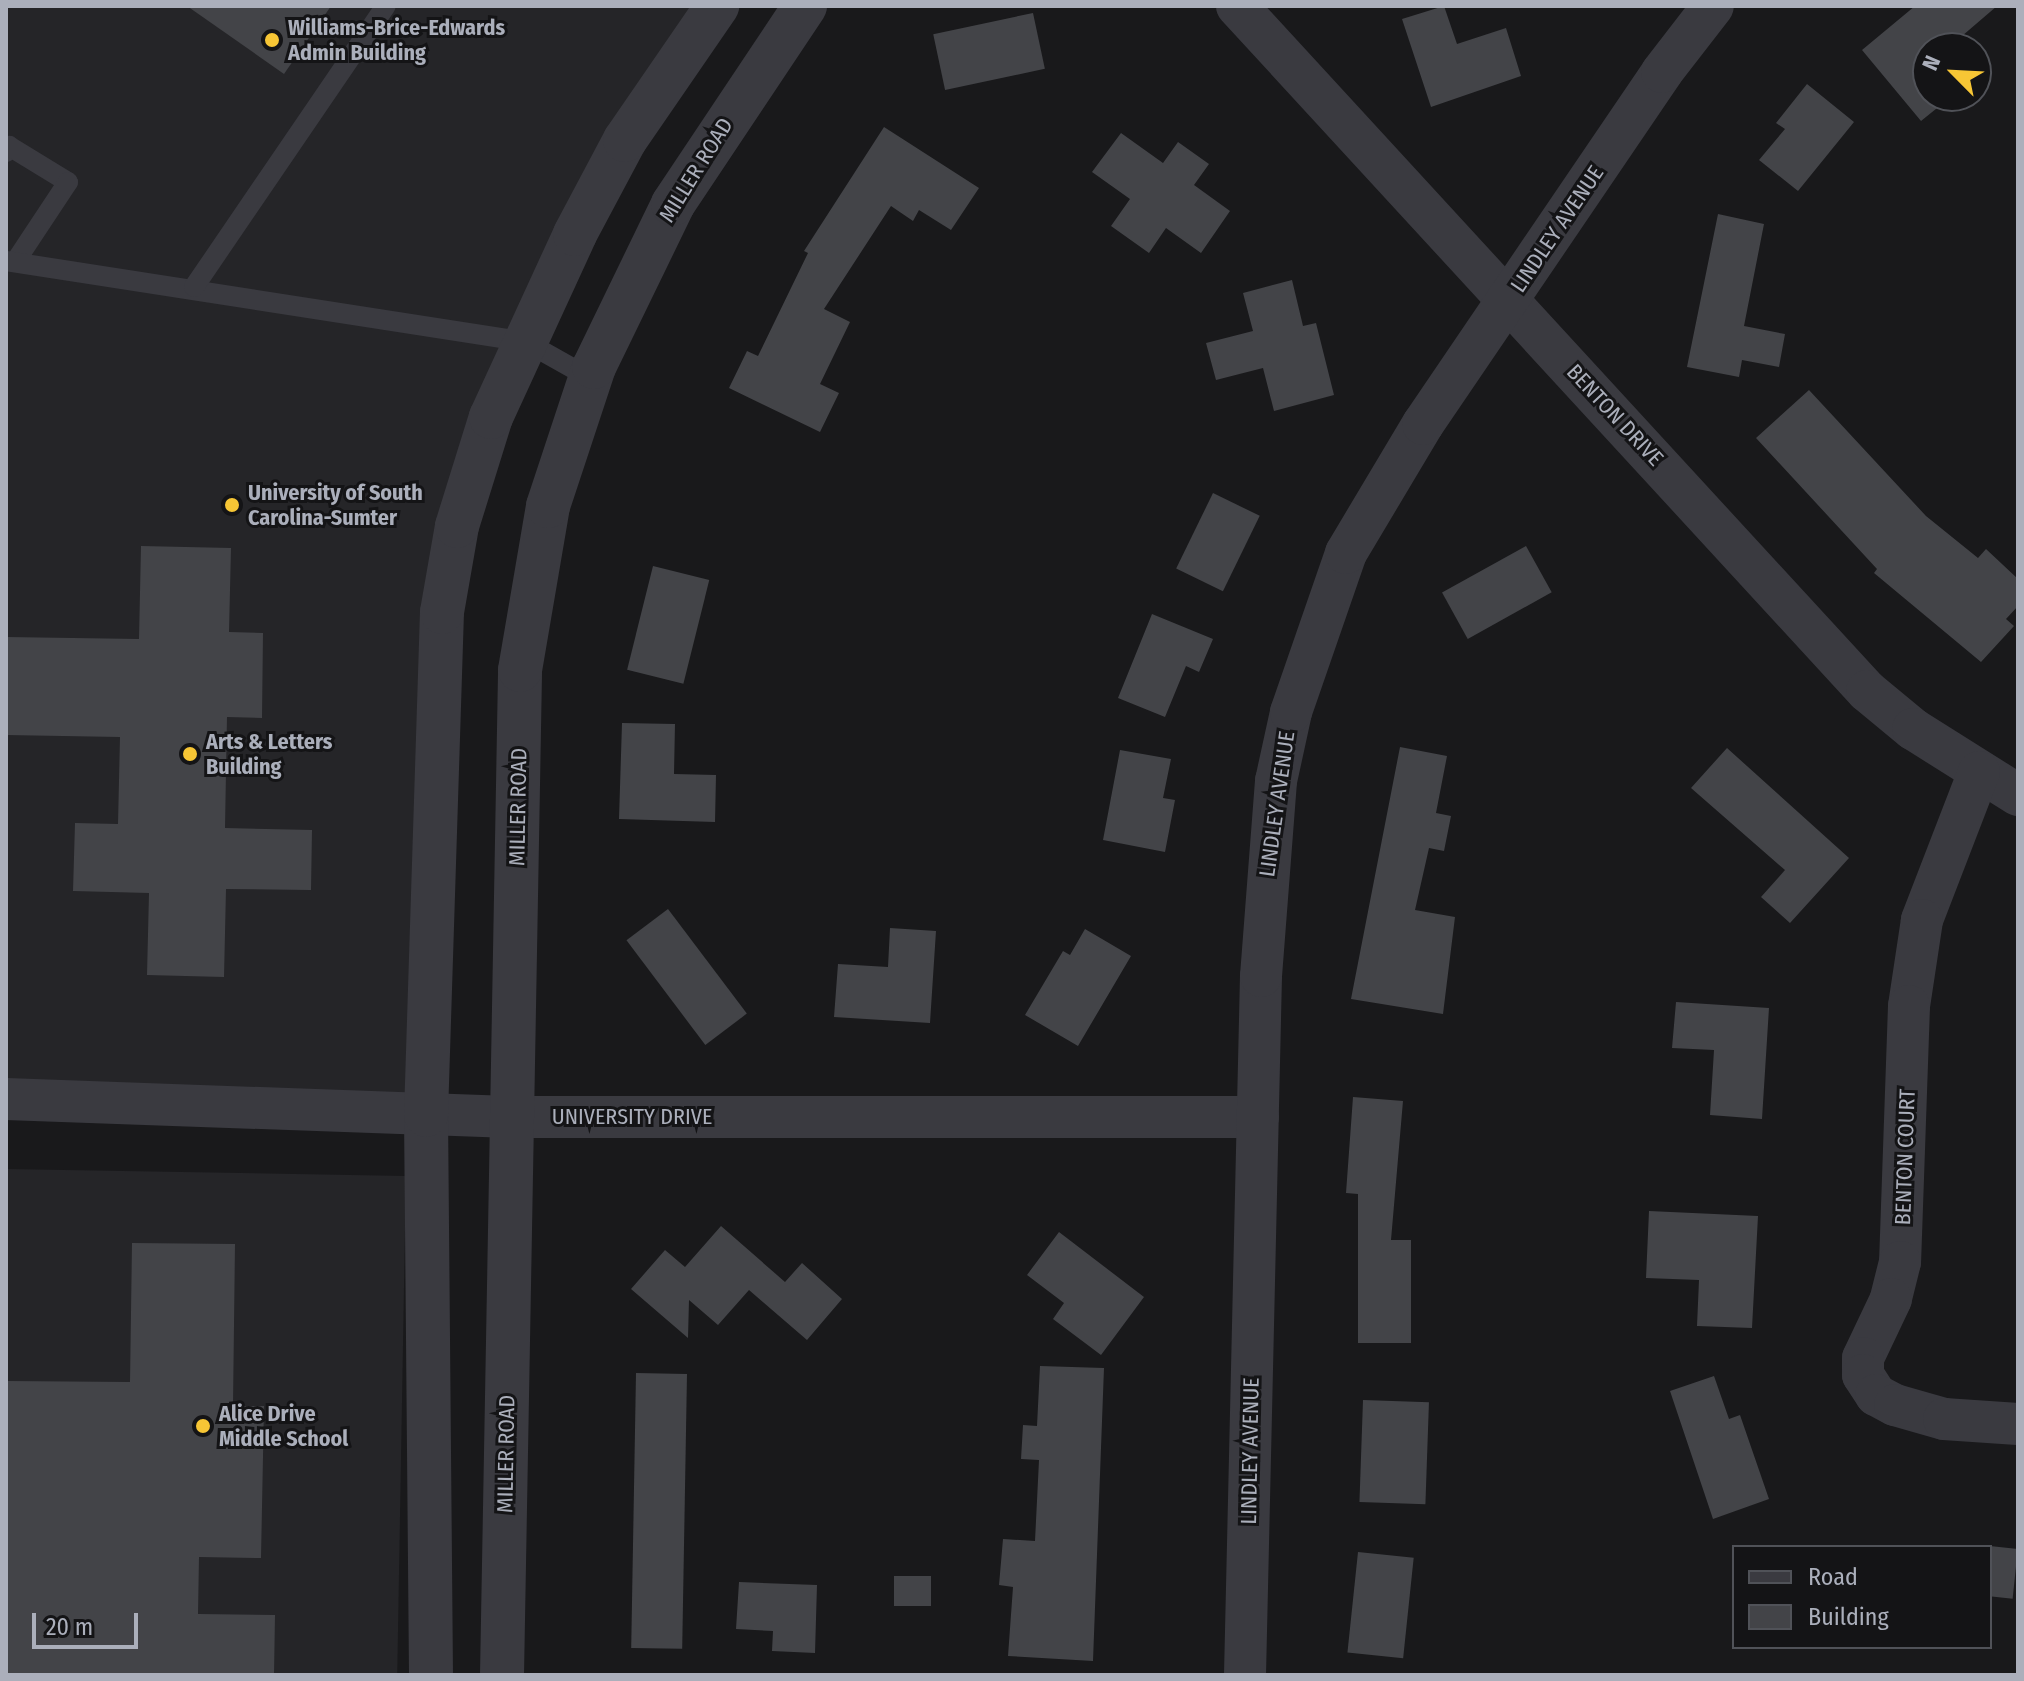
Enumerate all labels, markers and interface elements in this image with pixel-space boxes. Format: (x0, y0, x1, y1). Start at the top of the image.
place label: Williams-Brice-Edwards Admin Building (288, 14, 505, 66)
marker: Williams-Brice-Edwards Admin Building (263, 31, 281, 49)
north arrow (1912, 32, 1992, 112)
text: N (1916, 51, 1946, 74)
street label: MILLER ROAD (654, 113, 738, 227)
street label: LINDLEY AVENUE (1505, 161, 1609, 297)
street label: BENTON DRIVE (1561, 359, 1669, 471)
place label: University of South Carolina-Sumter (248, 479, 423, 530)
marker: University of South Carolina-Sumter (223, 496, 241, 514)
place label: Arts & Letters Building (206, 728, 332, 780)
street label: LINDLEY AVENUE (1254, 729, 1300, 879)
marker: Arts & Letters Building (181, 745, 199, 763)
street label: MILLER ROAD (504, 748, 532, 866)
street label: BENTON COURT (1889, 1088, 1921, 1226)
street label: UNIVERSITY DRIVE (552, 1104, 712, 1130)
street label: LINDLEY AVENUE (1236, 1377, 1264, 1525)
street label: MILLER ROAD (492, 1395, 520, 1513)
place label: Alice Drive Middle School (219, 1400, 348, 1452)
marker: Alice Drive Middle School (194, 1417, 212, 1435)
legend (1732, 1545, 1992, 1649)
text: Road (1808, 1563, 1858, 1591)
scale bar (36, 1597, 142, 1647)
text: Building (1808, 1603, 1889, 1631)
text: 20 m (46, 1613, 93, 1641)

